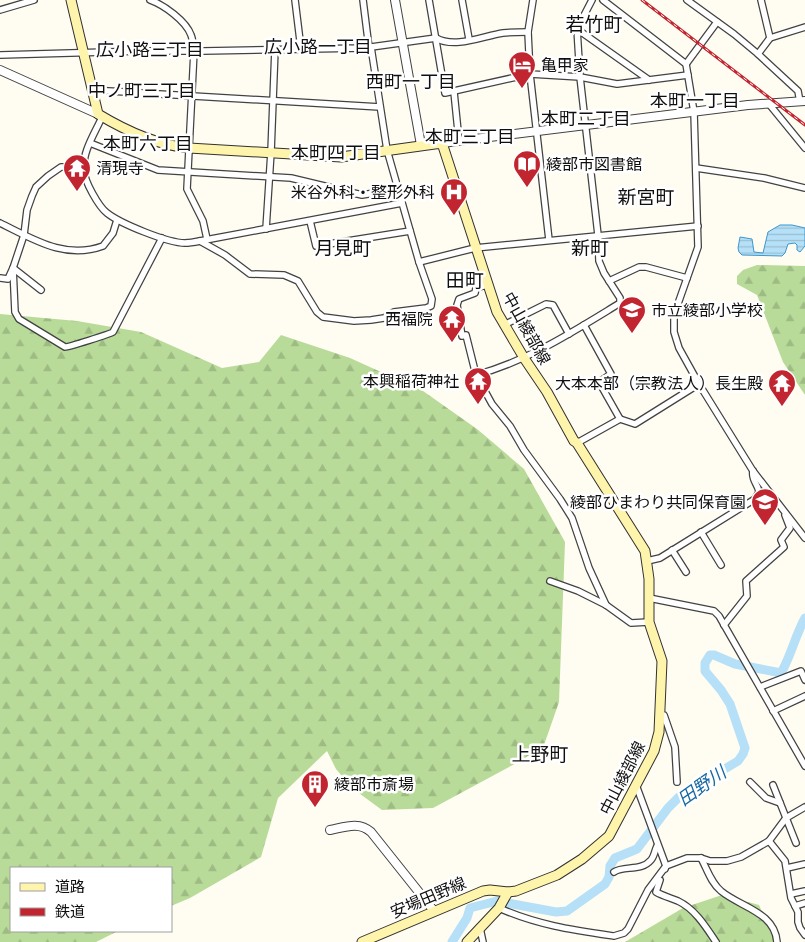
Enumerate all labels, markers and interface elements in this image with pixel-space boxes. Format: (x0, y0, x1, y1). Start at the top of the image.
district label: 若竹町 (565, 12, 623, 36)
district label: 広小路一丁目 (264, 35, 372, 58)
district label: 広小路三丁目 (96, 38, 204, 61)
hotel icon: 亀甲家 (507, 50, 537, 89)
place label: 亀甲家 (541, 55, 589, 75)
district label: 西町一丁目 (366, 70, 456, 93)
district label: 中ノ町三丁目 (88, 79, 196, 102)
district label: 本町一丁目 (650, 89, 740, 112)
district label: 本町二丁目 (541, 107, 631, 130)
district label: 本町三丁目 (425, 125, 515, 148)
district label: 本町六丁目 (103, 132, 193, 155)
district label: 本町四丁目 (291, 141, 381, 164)
library icon: 綾部市図書館 (512, 149, 542, 188)
temple icon: 清現寺 (62, 153, 92, 192)
place label: 綾部市図書館 (546, 154, 642, 174)
place label: 清現寺 (96, 158, 144, 178)
hospital icon: 米谷外科・整形外科 (439, 177, 469, 216)
place label: 米谷外科・整形外科 (291, 182, 435, 202)
district label: 新宮町 (617, 185, 675, 209)
district label: 月見町 (314, 236, 372, 260)
district label: 新町 (571, 236, 609, 260)
district label: 田町 (446, 268, 484, 292)
street label: 中山綾部線 (499, 288, 555, 368)
school or university icon: 市立綾部小学校 (617, 295, 647, 334)
place label: 市立綾部小学校 (651, 300, 763, 320)
temple icon: 西福院 (437, 304, 467, 343)
place label: 西福院 (385, 309, 433, 329)
temple icon: 本興稲荷神社 (463, 366, 493, 405)
temple icon: 大本本部（宗教法人）長生殿 (767, 368, 797, 407)
place label: 本興稲荷神社 (363, 371, 459, 391)
place label: 大本本部（宗教法人）長生殿 (555, 373, 763, 393)
school or university icon: 綾部ひまわり共同保育園 (750, 487, 780, 526)
place label: 綾部ひまわり共同保育園 (570, 492, 746, 512)
street label: 中山綾部線 (595, 738, 649, 818)
district label: 上野町 (511, 742, 569, 766)
water label: 田野川 (673, 760, 732, 810)
building icon: 綾部市斎場 (300, 769, 330, 808)
place label: 綾部市斎場 (334, 774, 414, 794)
legend (10, 867, 172, 932)
street label: 安場田野線 (387, 872, 469, 922)
text: 道路 (55, 877, 85, 896)
text: 鉄道 (55, 902, 85, 921)

